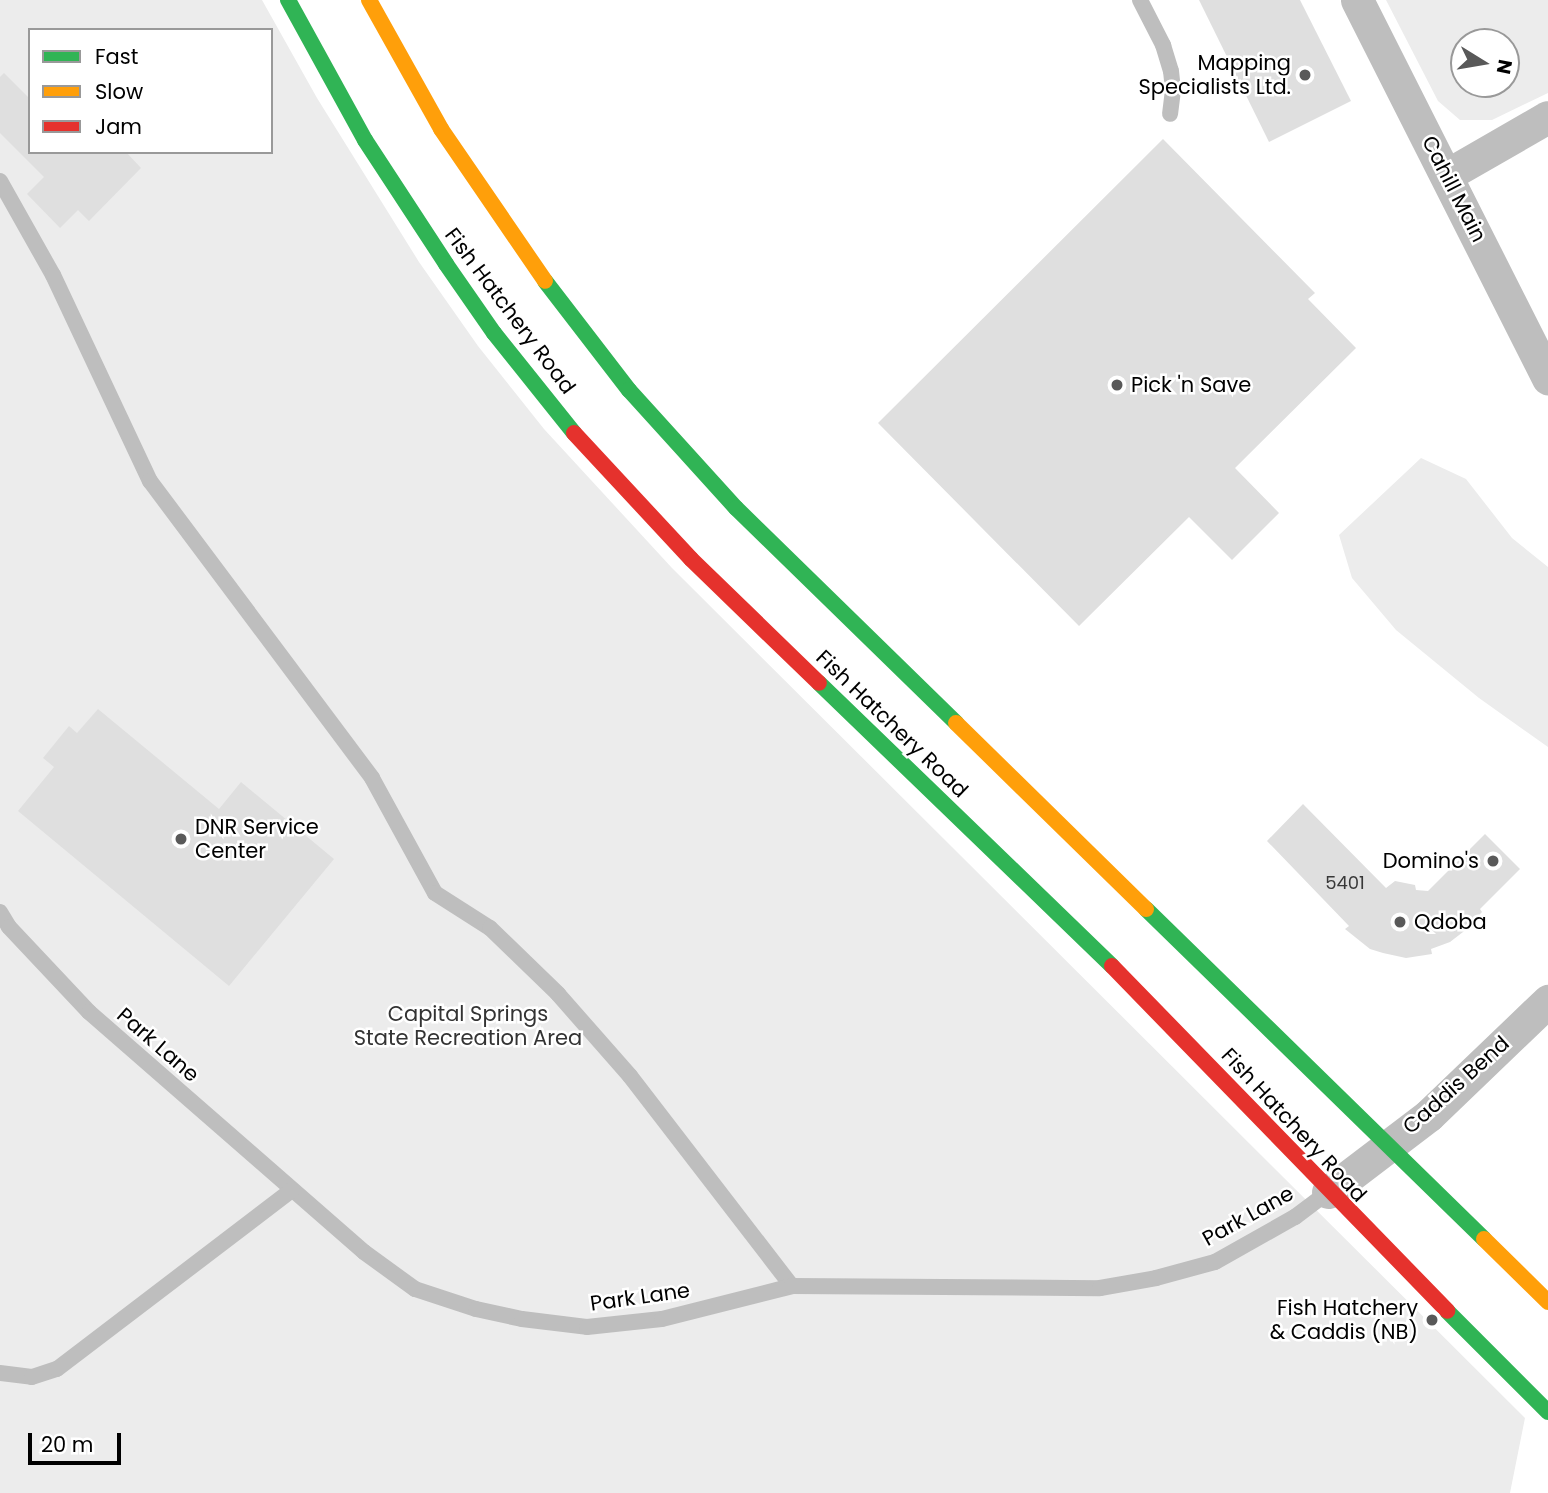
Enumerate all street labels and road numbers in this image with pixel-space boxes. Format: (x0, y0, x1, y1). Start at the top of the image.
street label: Cahill Main (1416, 132, 1492, 246)
street label: Fish Hatchery Road (439, 223, 581, 399)
street label: Fish Hatchery Road (811, 645, 973, 803)
street label: Park Lane (112, 1003, 204, 1087)
street label: Caddis Bend (1398, 1031, 1514, 1139)
street label: Fish Hatchery Road (1216, 1043, 1372, 1207)
street label: Park Lane (1198, 1181, 1298, 1251)
street label: Park Lane (589, 1278, 691, 1316)

